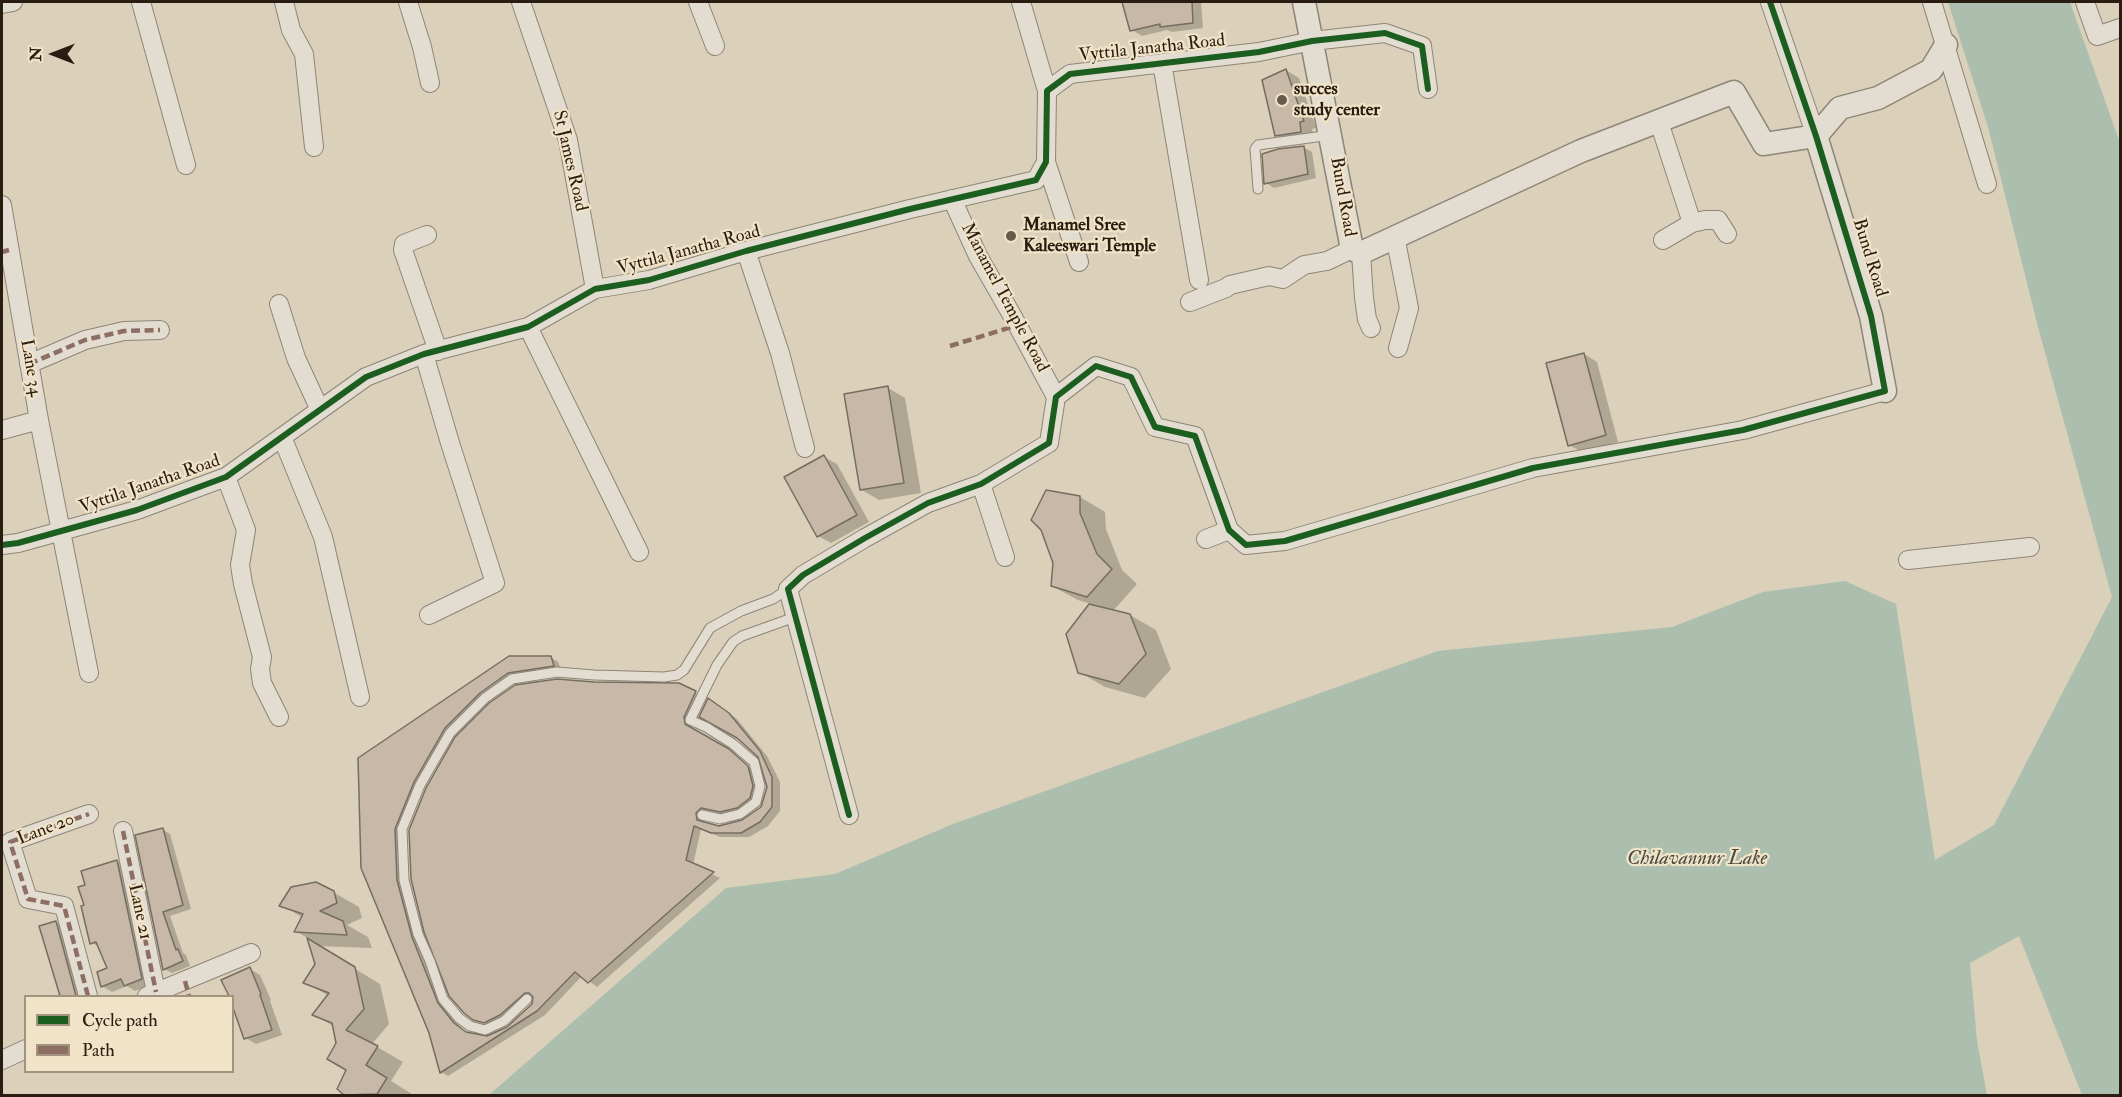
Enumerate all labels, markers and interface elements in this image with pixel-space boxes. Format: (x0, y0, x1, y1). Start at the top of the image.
north arrow (24, 24, 84, 84)
street label: Vyttila Janatha Road (1078, 31, 1226, 67)
text: N (26, 47, 46, 61)
place label: succes study center (1294, 79, 1380, 122)
marker: succes study center (1275, 93, 1289, 107)
street label: St James Road (547, 108, 591, 214)
street label: Bund Road (1324, 155, 1360, 239)
place label: Manamel Sree Kaleeswari Temple (1023, 215, 1156, 258)
street label: Bund Road (1847, 216, 1891, 300)
street label: Manamel Temple Road (955, 220, 1053, 376)
street label: Vyttila Janatha Road (615, 222, 763, 280)
marker: Manamel Sree Kaleeswari Temple (1004, 229, 1018, 243)
street label: Lane 34 (14, 338, 46, 398)
street label: Vyttila Janatha Road (77, 451, 223, 519)
street label: Lane 20 (14, 809, 78, 851)
water label: Chilavannur Lake (1627, 848, 1767, 872)
street label: Lane 21 (123, 882, 155, 942)
legend (24, 995, 234, 1073)
text: Cycle path (82, 1009, 158, 1032)
text: Path (82, 1039, 115, 1062)

